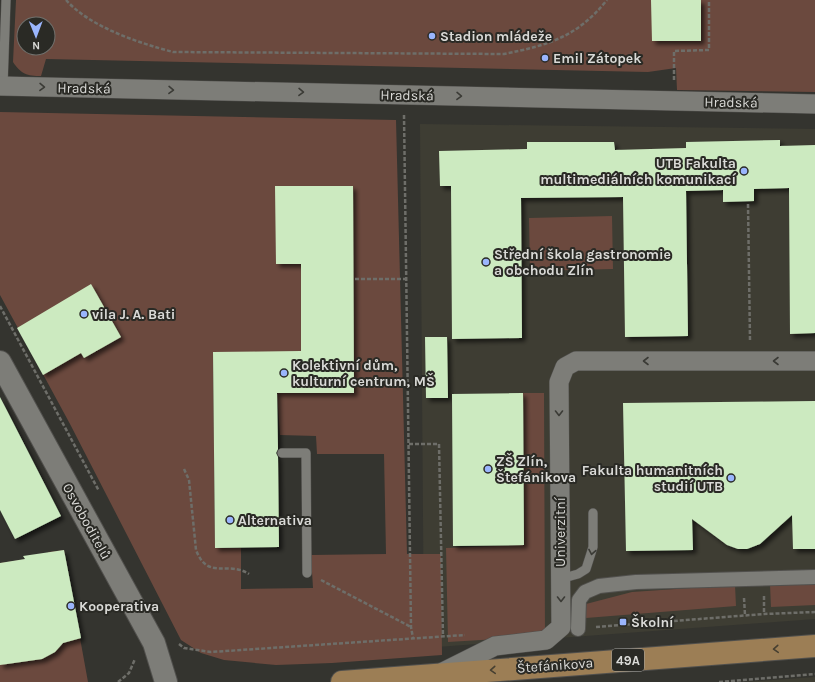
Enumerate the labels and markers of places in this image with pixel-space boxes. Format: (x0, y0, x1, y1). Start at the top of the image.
place label: Stadion mládeže (440, 28, 552, 45)
marker: Stadion mládeže (427, 31, 437, 41)
place label: Emil Zátopek (553, 50, 642, 67)
marker: Emil Zátopek (540, 53, 550, 63)
place label: UTB Fakulta multimediálních komunikací (540, 155, 736, 188)
marker: UTB Fakulta multimediálních komunikací (739, 166, 749, 176)
place label: Střední škola gastronomie a obchodu Zlín (494, 246, 671, 279)
marker: Střední škola gastronomie a obchodu Zlín (481, 257, 491, 267)
place label: vila J. A. Bati (92, 306, 175, 323)
marker: vila J. A. Bati (79, 309, 89, 319)
place label: Kolektivní dům, kulturní centrum, MŠ (292, 357, 435, 390)
marker: Kolektivní dům, kulturní centrum, MŠ (279, 368, 289, 378)
place label: ZŠ Zlín, Štefánikova (496, 452, 576, 486)
place label: Fakulta humanitních studií UTB (582, 462, 723, 495)
marker: ZŠ Zlín, Štefánikova (483, 464, 493, 474)
marker: Fakulta humanitních studií UTB (726, 473, 736, 483)
place label: Alternativa (238, 512, 312, 529)
marker: Alternativa (225, 515, 235, 525)
place label: Kooperativa (79, 598, 159, 615)
marker: Kooperativa (66, 601, 76, 611)
place label: Školní (631, 613, 674, 631)
marker: Školní (618, 617, 628, 627)

